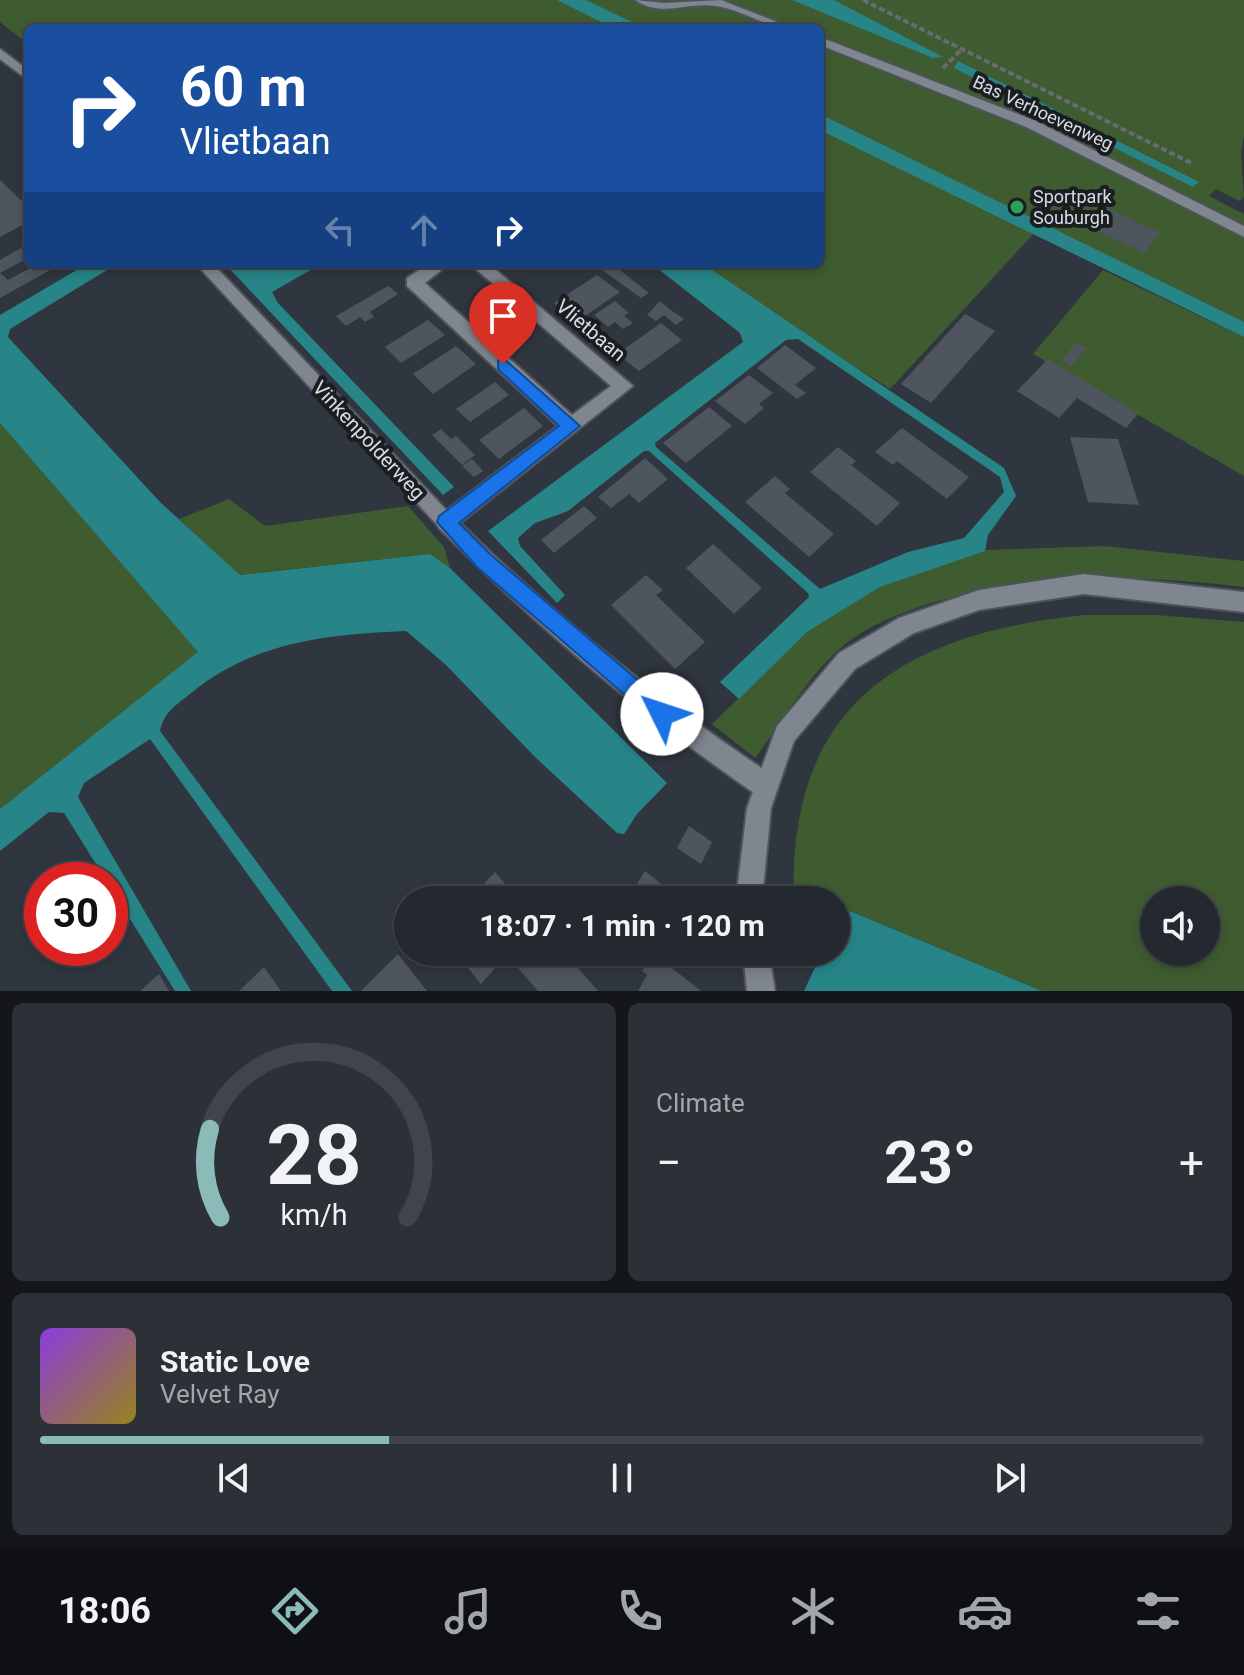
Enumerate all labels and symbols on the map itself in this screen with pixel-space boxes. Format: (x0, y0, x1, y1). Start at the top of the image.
street label: Bas Verhoevenweg (970, 71, 1117, 154)
place label: Sportpark Souburgh (1033, 186, 1112, 228)
marker: Sportpark Souburgh (1008, 198, 1026, 216)
pin (469, 282, 537, 364)
street label: Vlietbaan (551, 294, 631, 366)
street label: Vinkenpolderweg (308, 376, 430, 504)
position arrow (620, 672, 704, 756)
speed limit sign: 30 (24, 862, 128, 966)

